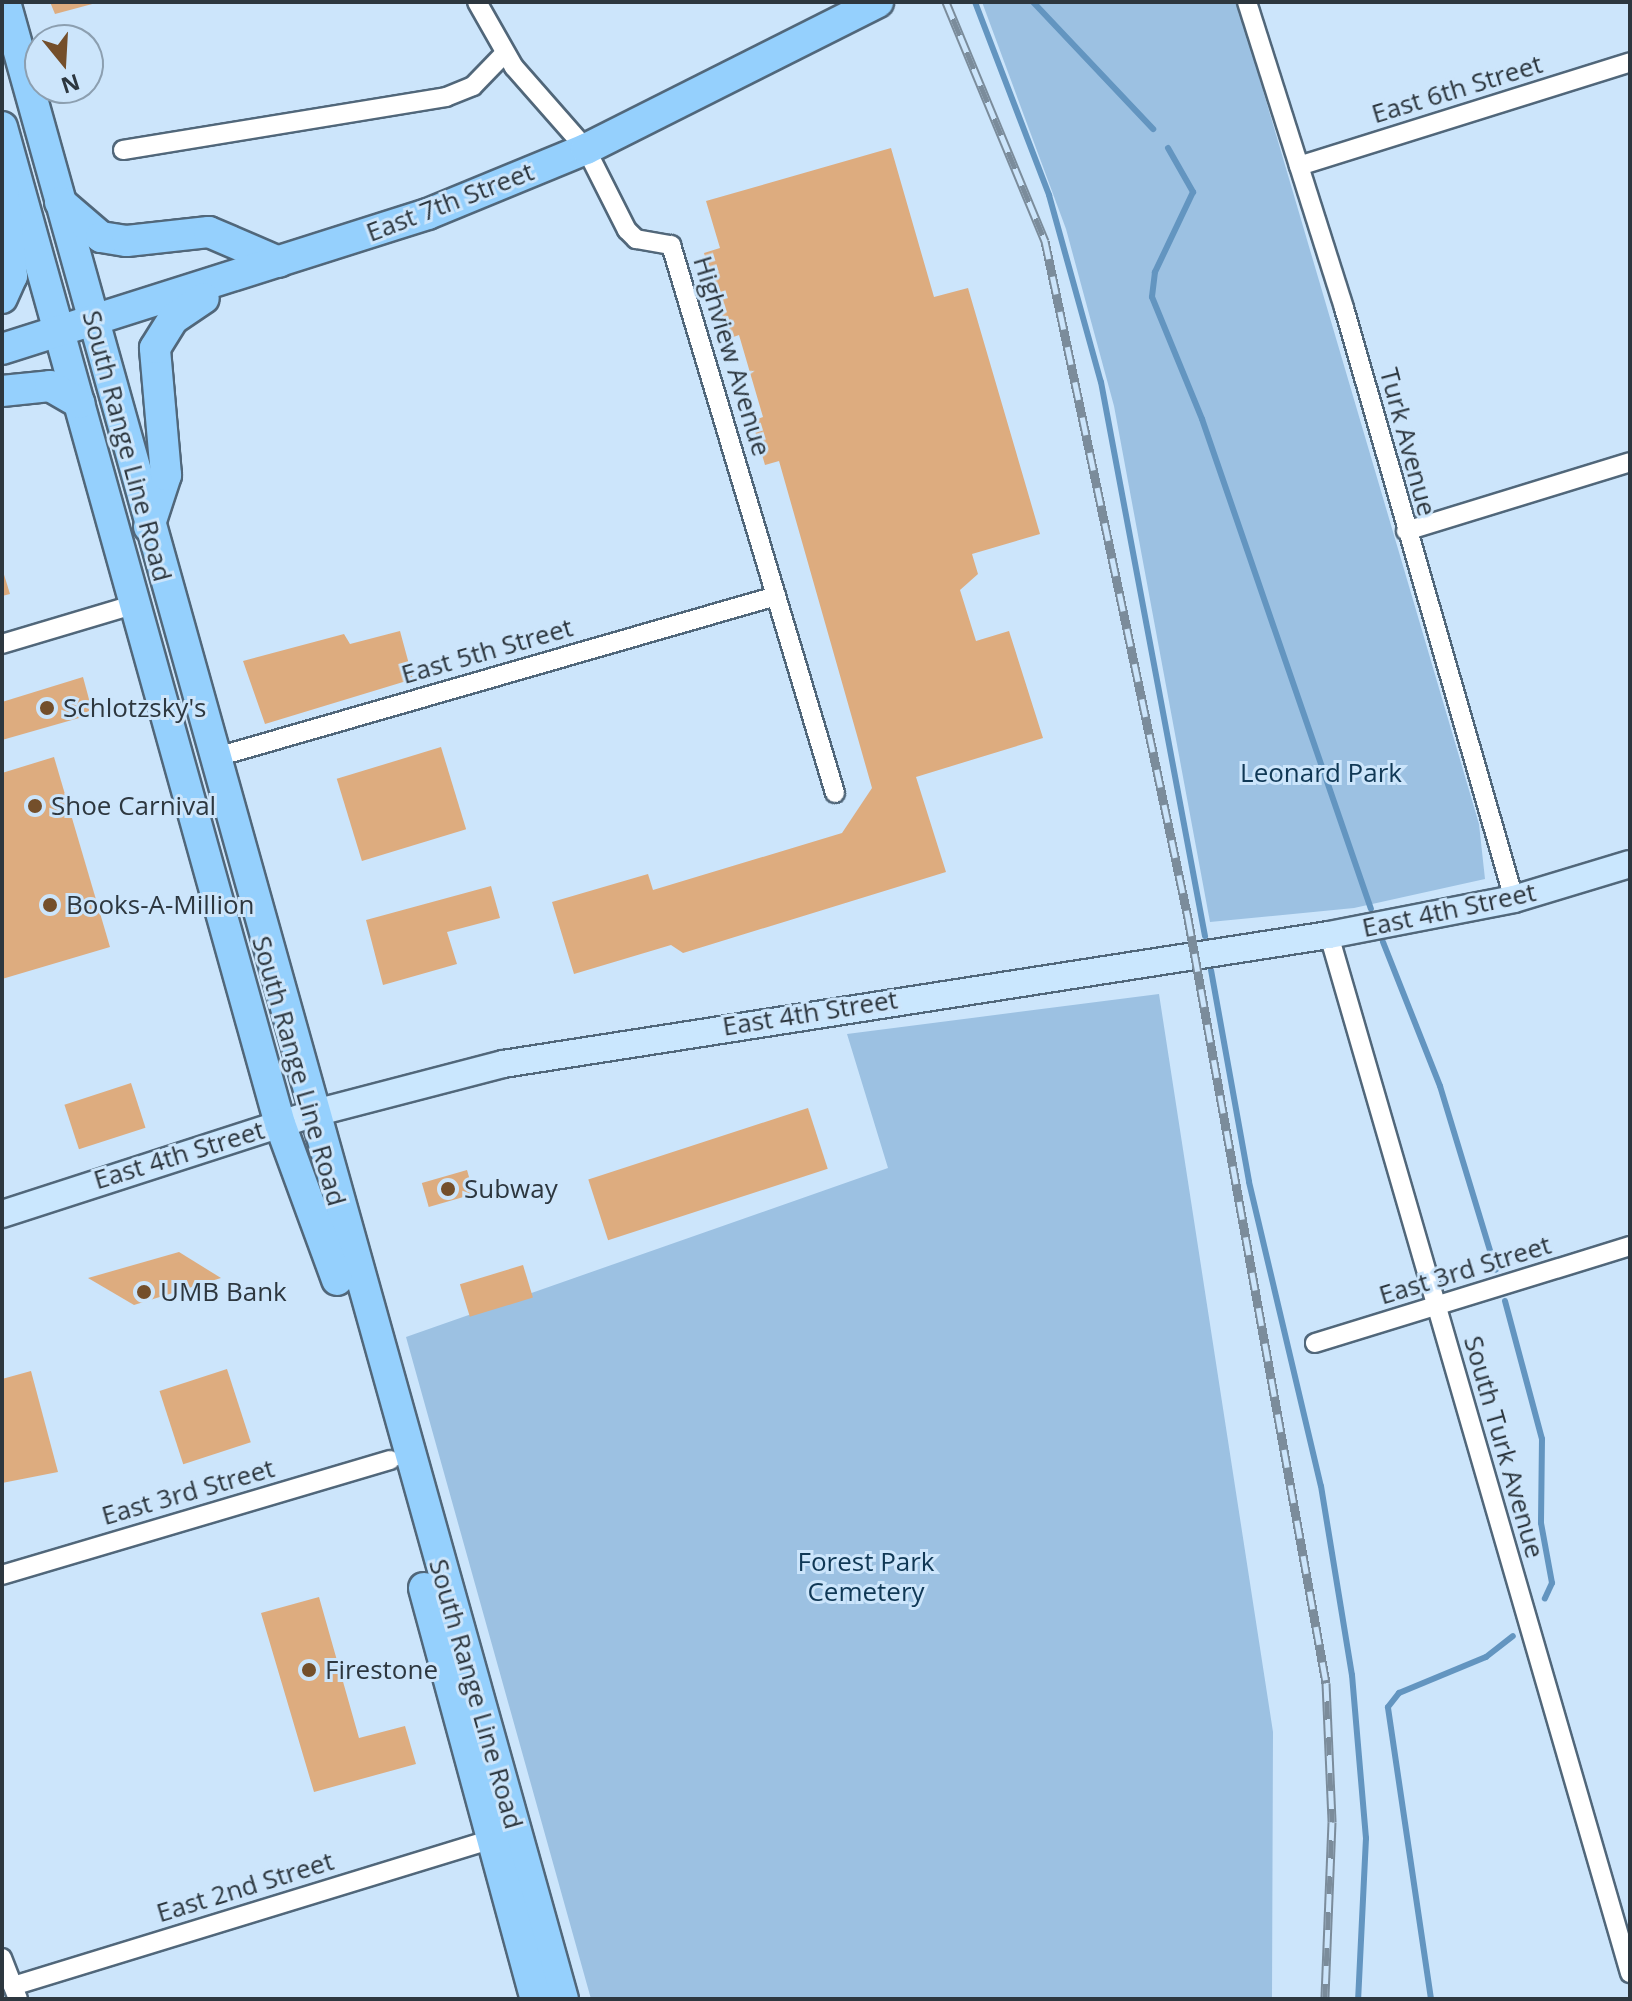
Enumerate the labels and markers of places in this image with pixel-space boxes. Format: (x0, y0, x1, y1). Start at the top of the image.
place label: Schlotzsky's (63, 692, 206, 724)
marker: Schlotzsky's (38, 699, 56, 717)
place label: Shoe Carnival (51, 790, 216, 822)
marker: Shoe Carnival (26, 797, 44, 815)
place label: Books-A-Million (66, 889, 255, 921)
marker: Books-A-Million (41, 896, 59, 914)
place label: Subway (464, 1173, 558, 1205)
marker: Subway (439, 1180, 457, 1198)
place label: UMB Bank (160, 1276, 287, 1308)
marker: UMB Bank (135, 1283, 153, 1301)
place label: Firestone (325, 1654, 438, 1686)
marker: Firestone (300, 1661, 318, 1679)

